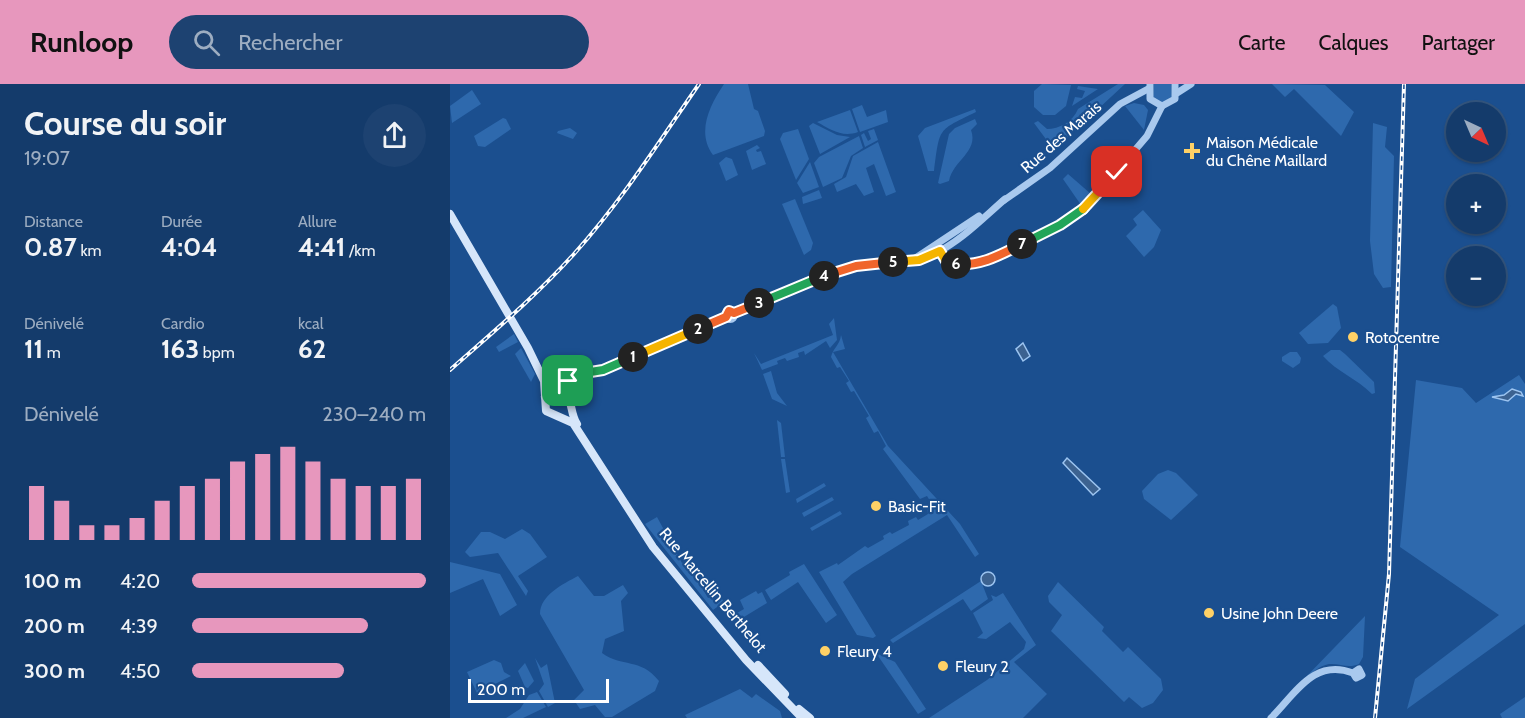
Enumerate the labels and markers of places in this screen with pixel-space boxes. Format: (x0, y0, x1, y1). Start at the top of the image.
place label: Maison Médicale du Chêne Maillard (1206, 133, 1327, 170)
marker: Maison Médicale du Chêne Maillard (1183, 142, 1201, 160)
pin (1091, 146, 1142, 197)
pin: 7 (1007, 229, 1037, 259)
pin: 5 (878, 247, 908, 277)
pin: 6 (941, 249, 971, 279)
pin: 4 (809, 261, 839, 291)
pin: 3 (744, 288, 774, 318)
pin: 2 (683, 314, 713, 344)
place label: Rotocentre (1365, 328, 1440, 347)
marker: Rotocentre (1346, 330, 1360, 344)
pin: 1 (618, 342, 648, 372)
pin (542, 355, 593, 406)
place label: Basic-Fit (888, 497, 946, 516)
marker: Basic-Fit (869, 499, 883, 513)
place label: Usine John Deere (1221, 604, 1338, 623)
marker: Usine John Deere (1202, 606, 1216, 620)
place label: Fleury 4 (837, 642, 892, 661)
marker: Fleury 4 (818, 644, 832, 658)
place label: Fleury 2 (955, 657, 1009, 676)
marker: Fleury 2 (936, 659, 950, 673)

